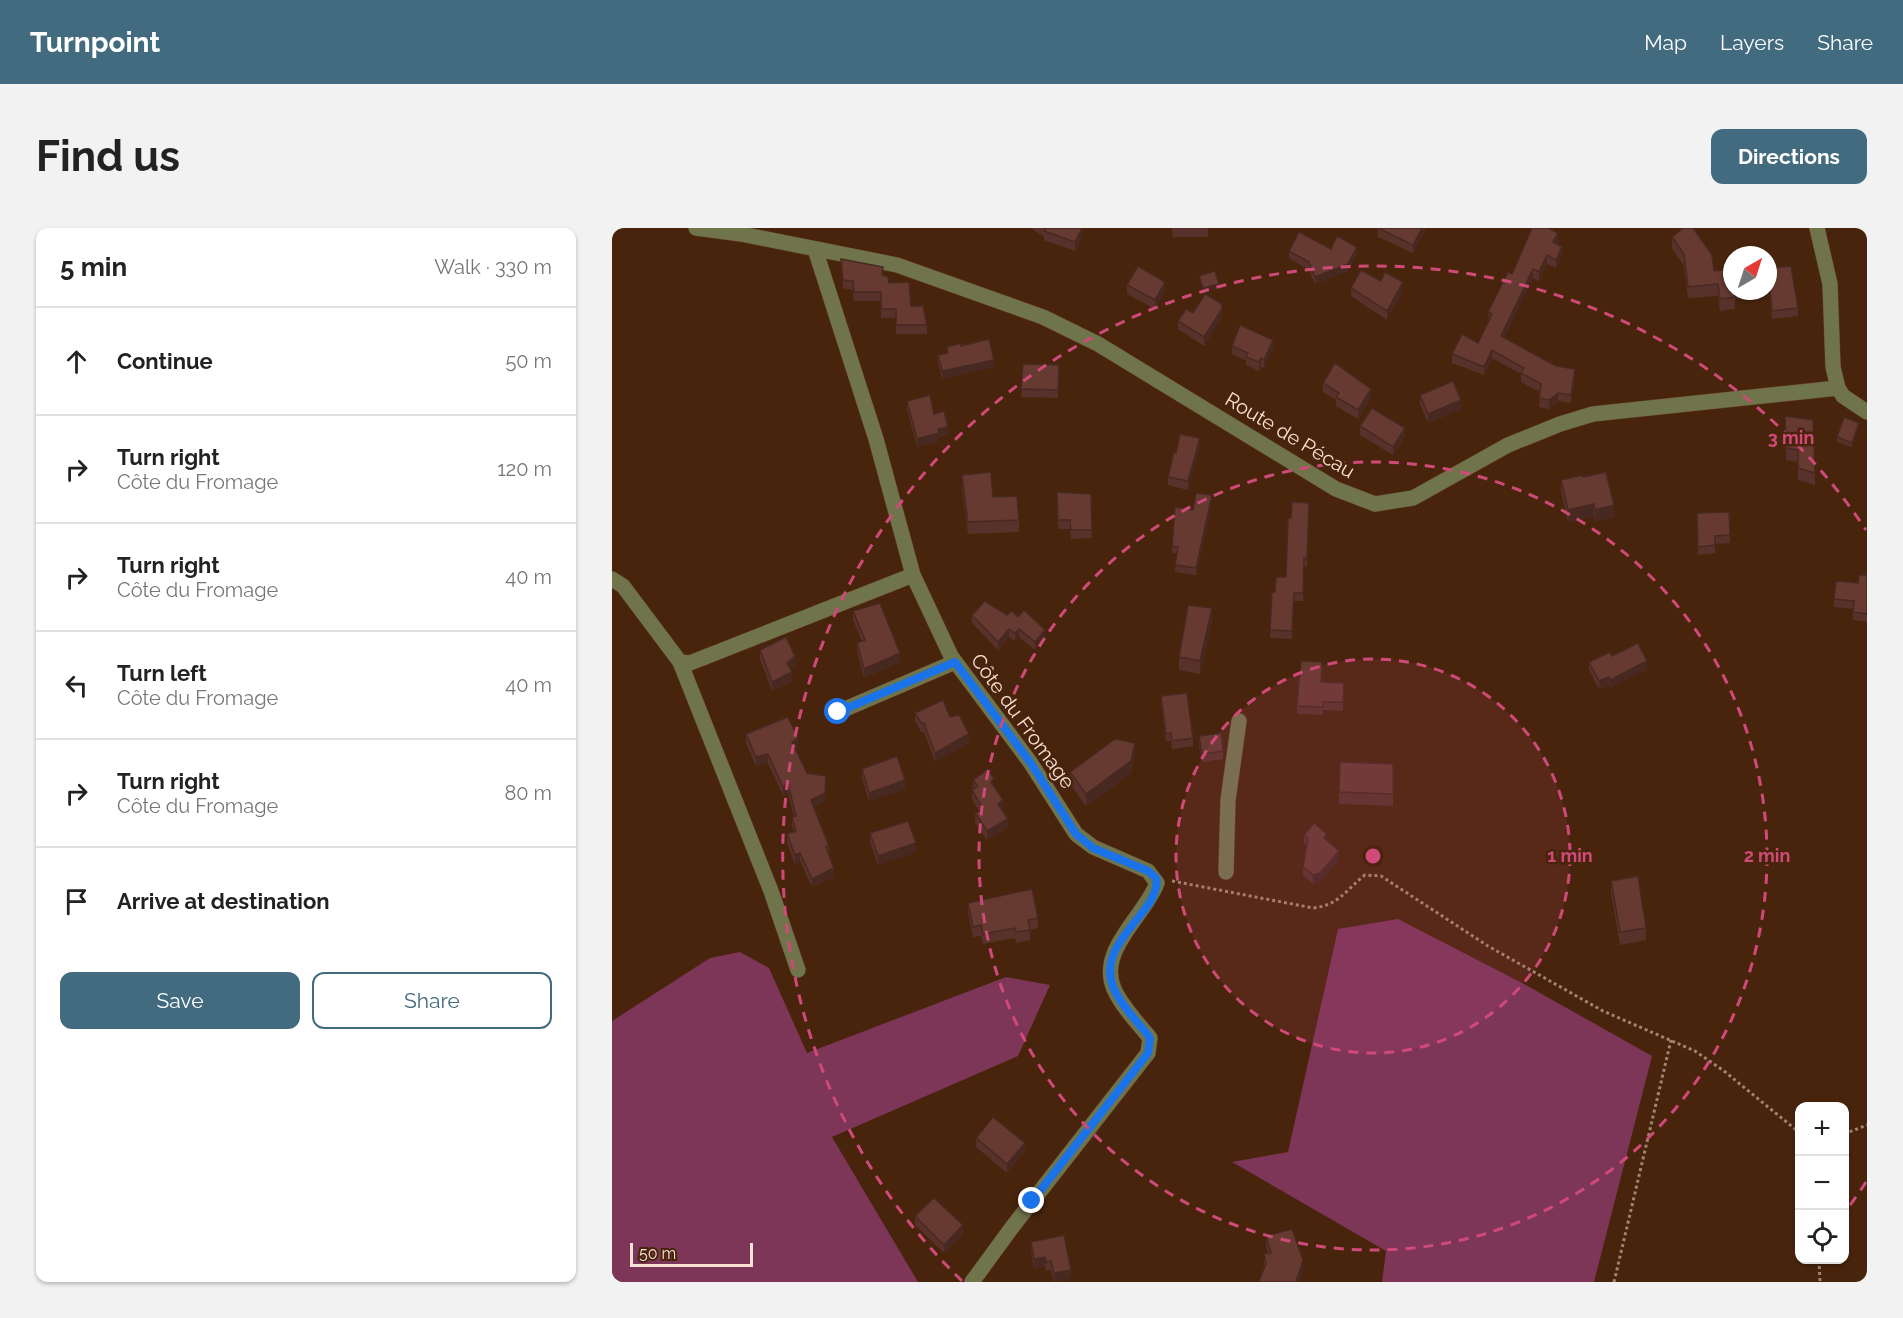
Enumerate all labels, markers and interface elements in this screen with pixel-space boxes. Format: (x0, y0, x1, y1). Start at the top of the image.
text: Turnpoint (30, 26, 160, 59)
text: Map (1644, 30, 1687, 55)
text: Layers (1720, 30, 1784, 55)
text: Share (1817, 30, 1873, 55)
button: Directions (1711, 129, 1867, 184)
text: Find us (36, 132, 180, 181)
north arrow (1723, 246, 1777, 300)
text: 5 min (60, 252, 127, 282)
text: Walk · 330 m (434, 255, 552, 279)
icon: ahead (60, 345, 93, 378)
text: Continue (117, 348, 213, 374)
text: 50 m (505, 349, 552, 373)
street label: Route de Pécau (1221, 387, 1359, 483)
text: 3 min (1768, 427, 1814, 448)
text: Turn right (117, 444, 220, 470)
icon: right (60, 453, 93, 486)
text: 120 m (497, 457, 552, 481)
text: Côte du Fromage (117, 470, 278, 494)
text: Turn right (117, 552, 220, 578)
icon: right (60, 561, 93, 594)
text: 40 m (505, 565, 552, 589)
text: Côte du Fromage (117, 578, 278, 602)
street label: Côte du Fromage (966, 649, 1080, 793)
text: Turn left (117, 660, 207, 686)
icon: left (60, 669, 93, 702)
text: 40 m (505, 673, 552, 697)
text: Côte du Fromage (117, 686, 278, 710)
route start (824, 698, 850, 724)
text: Turn right (117, 768, 220, 794)
icon: right (60, 777, 93, 810)
text: 80 m (504, 781, 552, 805)
text: Côte du Fromage (117, 794, 278, 818)
text: 1 min (1547, 845, 1593, 866)
text: 2 min (1744, 845, 1790, 866)
centre of rings (1363, 846, 1383, 866)
icon: arrive (60, 885, 93, 918)
text: Arrive at destination (117, 888, 330, 914)
button: Save (60, 972, 300, 1029)
button: Share (312, 972, 552, 1029)
map controls (1795, 1102, 1849, 1264)
button: + (1795, 1102, 1849, 1156)
button: − (1795, 1156, 1849, 1210)
route end (1018, 1187, 1044, 1213)
button: locate (1795, 1210, 1849, 1264)
scale bar (630, 1240, 753, 1268)
text: 50 m (639, 1244, 676, 1263)

